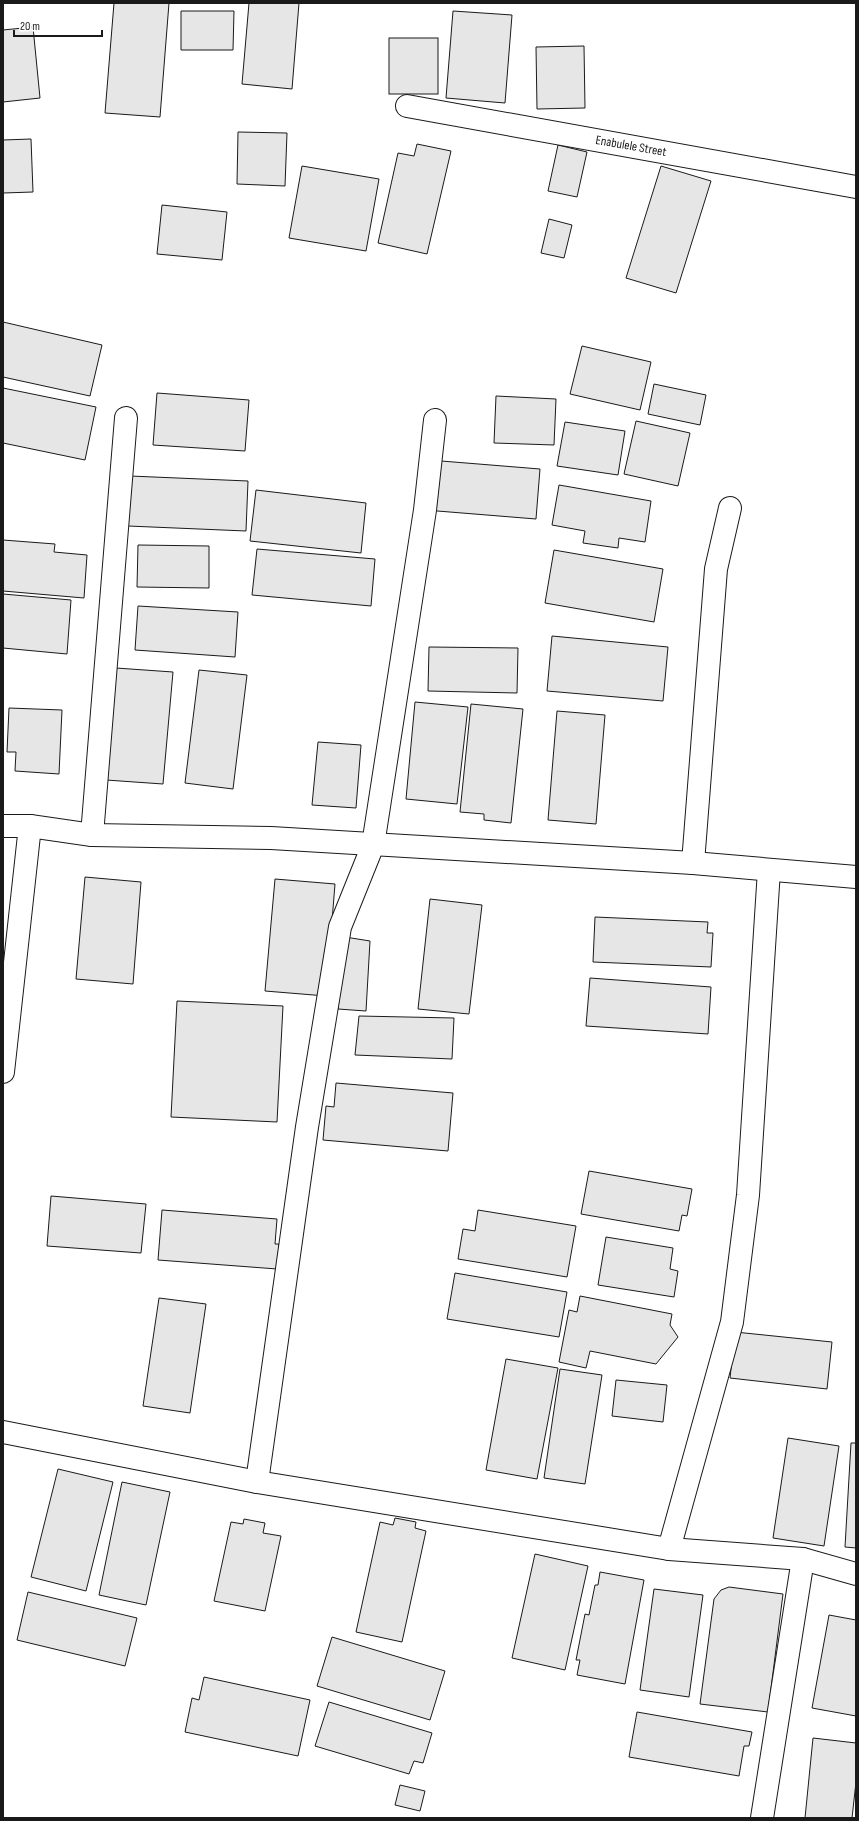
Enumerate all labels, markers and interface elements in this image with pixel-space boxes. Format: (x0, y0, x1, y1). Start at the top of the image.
scale bar (14, 12, 102, 38)
text: 20 m (20, 19, 40, 34)
street label: Enabulele Street (594, 132, 668, 160)

